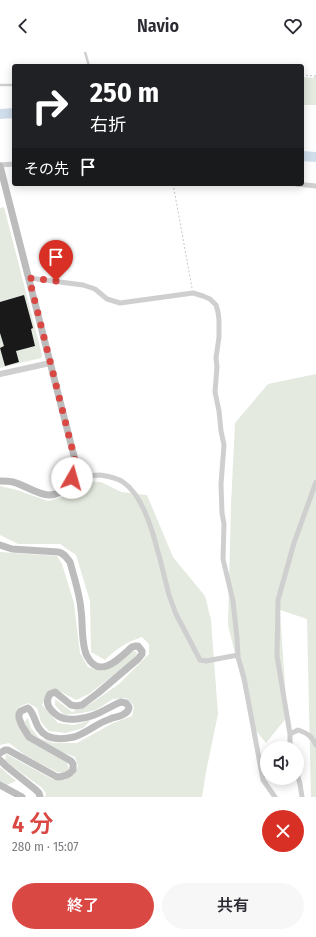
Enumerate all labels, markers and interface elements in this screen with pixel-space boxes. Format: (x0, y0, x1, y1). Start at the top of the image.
icon: back (12, 15, 34, 37)
text: Navio (137, 15, 179, 37)
icon: heart (282, 15, 304, 37)
text: 250 m (90, 76, 159, 109)
icon: right (24, 80, 76, 132)
text: 右折 (90, 114, 126, 136)
icon: arrive (77, 156, 99, 178)
text: その先 (24, 160, 69, 178)
pin (39, 240, 73, 281)
icon: arrive (45, 246, 67, 268)
position arrow (51, 457, 93, 499)
map controls (260, 741, 304, 785)
button: sound (260, 741, 304, 785)
text: 4 分 (12, 810, 53, 838)
button: close (262, 810, 304, 852)
text: 280 m · 15:07 (12, 839, 79, 854)
button: 終了 (12, 883, 154, 929)
button: 共有 (162, 883, 304, 929)

